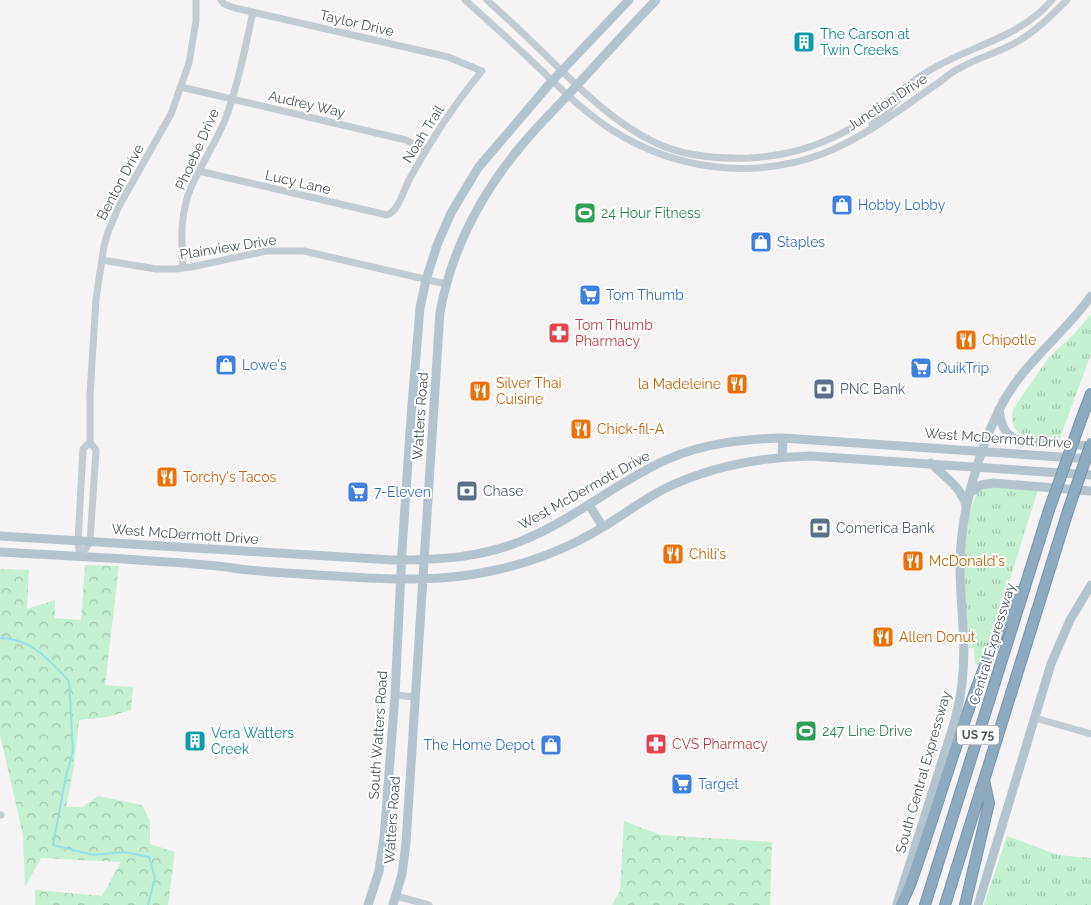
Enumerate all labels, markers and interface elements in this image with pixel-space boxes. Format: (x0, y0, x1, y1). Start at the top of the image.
street label: Taylor Drive (318, 7, 396, 39)
place label: The Carson at Twin Creeks (820, 26, 910, 58)
building icon: The Carson at Twin Creeks (792, 30, 816, 54)
street label: Junction Drive (844, 70, 930, 134)
street label: Audrey Way (267, 87, 347, 121)
street label: Noah Trail (399, 102, 447, 166)
street label: Phoebe Drive (172, 106, 222, 192)
street label: Benton Drive (93, 141, 147, 223)
street label: Lucy Lane (264, 167, 332, 197)
shop icon: Hobby Lobby (830, 193, 854, 217)
place label: Hobby Lobby (858, 197, 946, 213)
sports icon: 24 Hour Fitness (573, 201, 597, 225)
place label: 24 Hour Fitness (601, 205, 701, 221)
shop icon: Staples (749, 230, 773, 254)
street label: Plainview Drive (178, 231, 278, 263)
place label: Staples (777, 234, 825, 250)
supermarket icon: Tom Thumb (578, 283, 602, 307)
place label: Tom Thumb (606, 287, 684, 303)
place label: Tom Thumb Pharmacy (575, 317, 653, 349)
pharmacy icon: Tom Thumb Pharmacy (547, 321, 571, 345)
restaurant icon: Chipotle (954, 328, 978, 352)
place label: Chipotle (982, 332, 1036, 348)
shop icon: Lowe's (214, 353, 238, 377)
supermarket icon: QuikTrip (909, 356, 933, 380)
place label: Lowe's (242, 357, 287, 373)
place label: QuikTrip (937, 360, 989, 376)
street label: Watters Road (409, 372, 431, 460)
restaurant icon: la Madeleine (725, 372, 749, 396)
place label: Silver Thai Cuisine (496, 375, 562, 407)
place label: la Madeleine (638, 376, 721, 392)
bank icon: PNC Bank (812, 377, 836, 401)
restaurant icon: Silver Thai Cuisine (468, 379, 492, 403)
place label: PNC Bank (840, 381, 906, 397)
restaurant icon: Chick-fil-A (569, 417, 593, 441)
place label: Chick-fil-A (597, 421, 665, 437)
street label: West McDermott Drive (924, 425, 1072, 451)
street label: West McDermott Drive (516, 447, 652, 533)
restaurant icon: Torchy's Tacos (155, 465, 179, 489)
place label: Torchy's Tacos (183, 469, 276, 485)
bank icon: Chase (455, 479, 479, 503)
supermarket icon: 7-Eleven (346, 480, 370, 504)
place label: Chase (483, 483, 523, 499)
place label: 7-Eleven (374, 484, 431, 500)
bank icon: Comerica Bank (808, 516, 832, 540)
place label: Comerica Bank (836, 520, 935, 536)
street label: West McDermott Drive (111, 521, 259, 547)
restaurant icon: Chili's (661, 542, 685, 566)
place label: Chili's (689, 546, 726, 562)
restaurant icon: McDonald's (901, 549, 925, 573)
place label: McDonald's (929, 553, 1005, 569)
street label: Central Expressway (966, 581, 1018, 707)
restaurant icon: Allen Donut (871, 625, 895, 649)
place label: Allen Donut (899, 629, 976, 645)
street label: South Watters Road (366, 670, 390, 800)
street label: South Central Expressway (892, 688, 954, 855)
sports icon: 247 Line Drive (794, 719, 818, 743)
place label: 247 Line Drive (822, 723, 913, 739)
place label: Vera Watters Creek (211, 725, 294, 757)
road number: US 75 (957, 726, 999, 744)
building icon: Vera Watters Creek (183, 729, 207, 753)
pharmacy icon: CVS Pharmacy (644, 732, 668, 756)
shop icon: The Home Depot (539, 733, 563, 757)
place label: CVS Pharmacy (672, 736, 768, 752)
place label: The Home Depot (424, 737, 535, 753)
supermarket icon: Target (670, 772, 694, 796)
street label: Watters Road (381, 776, 403, 864)
place label: Target (698, 776, 739, 792)

